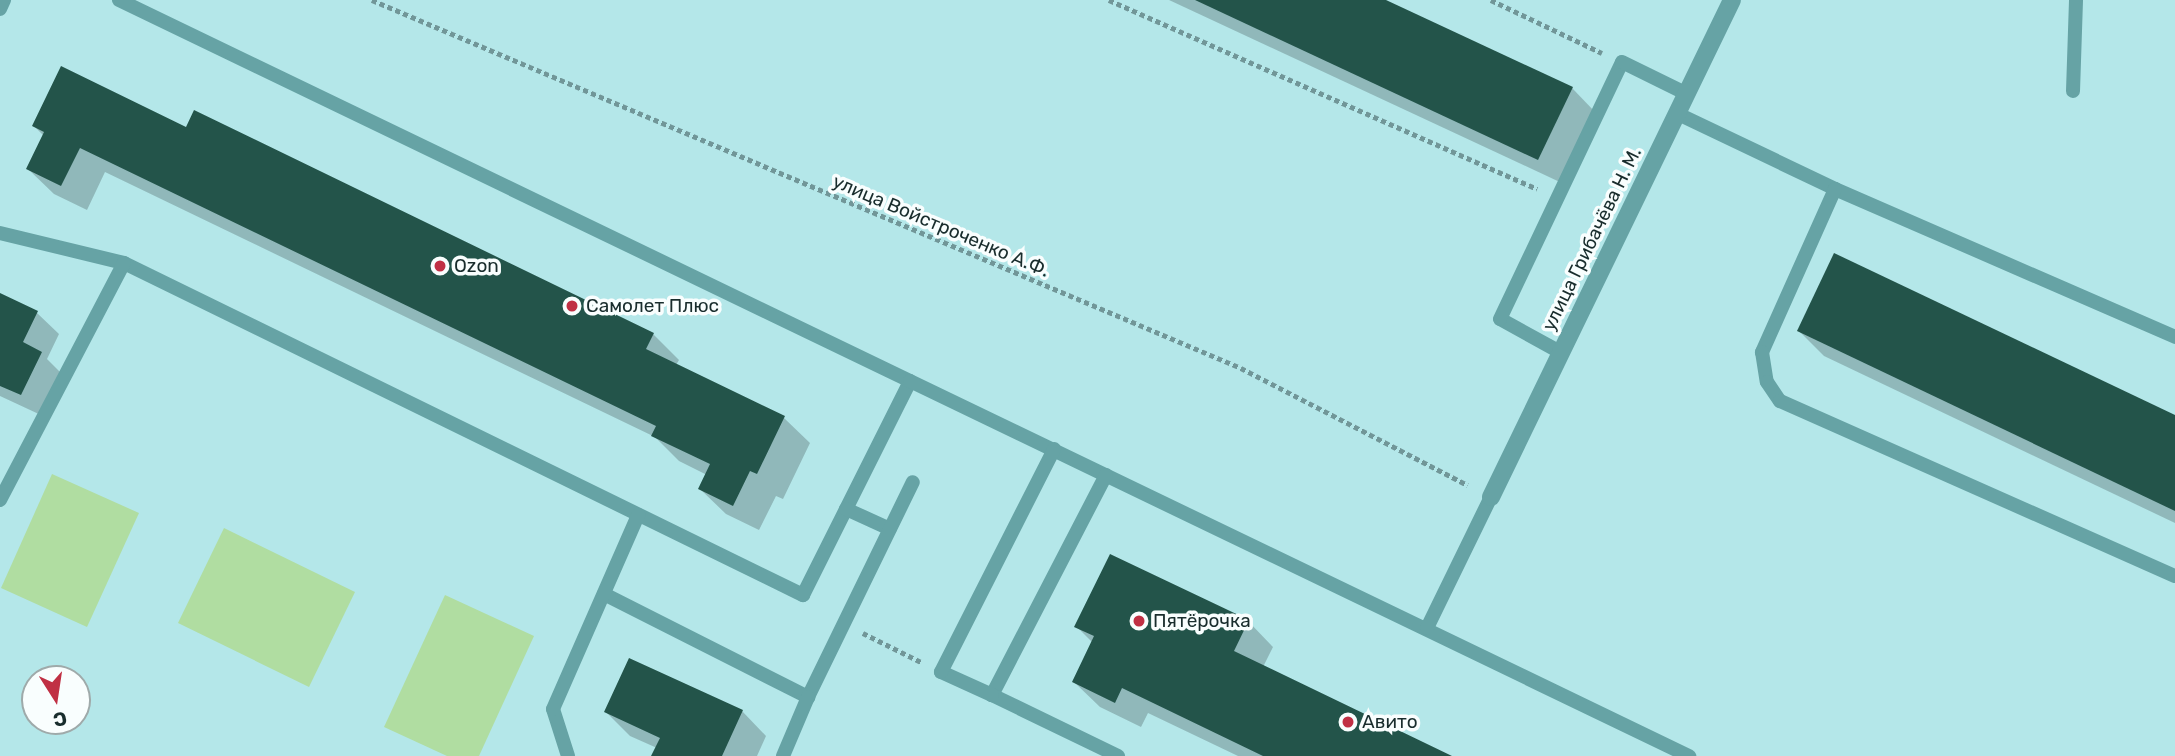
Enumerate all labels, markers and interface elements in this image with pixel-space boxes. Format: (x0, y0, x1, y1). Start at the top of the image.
street label: улица Грибачёва Н. М. (1538, 143, 1646, 335)
street label: улица Войстроченко А.Ф. (829, 170, 1053, 282)
place label: Ozon (454, 255, 499, 277)
marker: Ozon (432, 258, 448, 274)
place label: Самолет Плюс (586, 295, 719, 317)
marker: Самолет Плюс (564, 298, 580, 314)
place label: Пятёрочка (1153, 610, 1251, 632)
marker: Пятёрочка (1131, 613, 1147, 629)
north arrow (21, 665, 91, 735)
text: С (51, 706, 69, 732)
place label: Авито (1362, 711, 1418, 733)
marker: Авито (1340, 714, 1356, 730)

